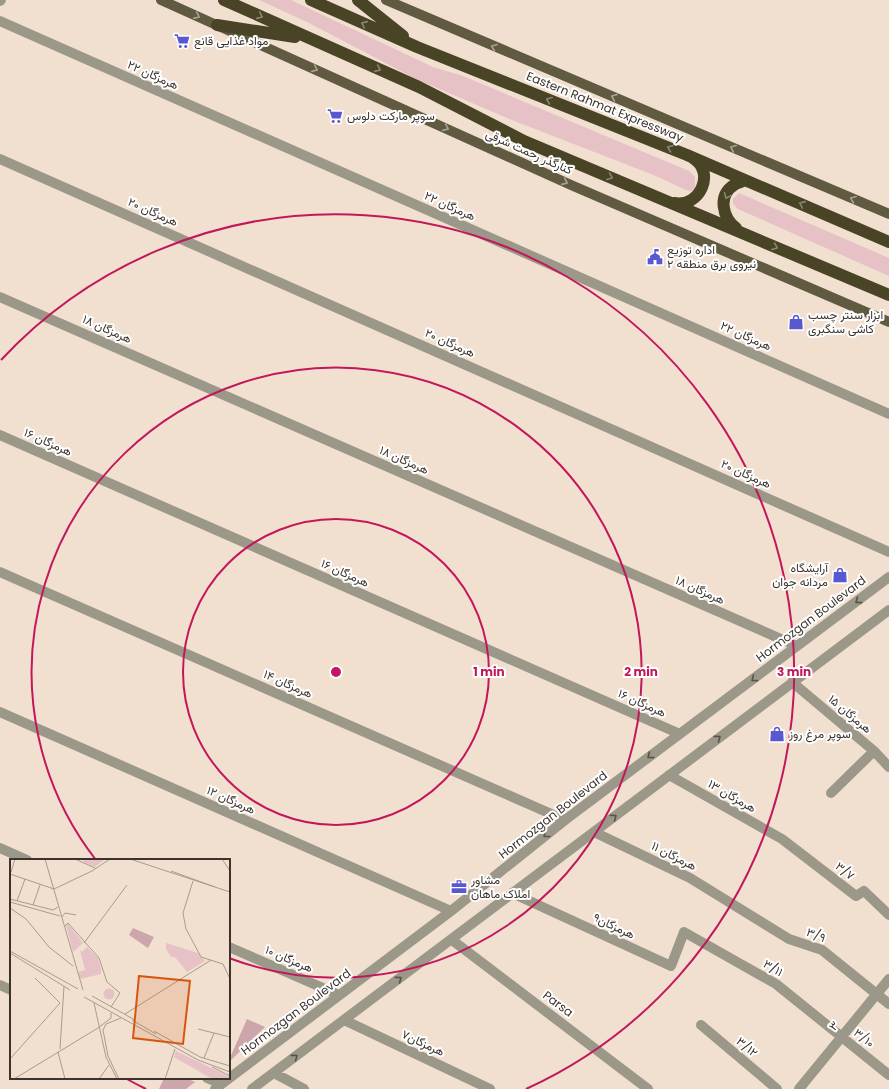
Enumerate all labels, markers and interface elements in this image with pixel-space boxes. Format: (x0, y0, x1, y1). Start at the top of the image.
one-way arrow (193, 11, 200, 19)
one-way arrow (255, 11, 263, 19)
one-way arrow (361, 21, 369, 29)
supermarket icon: مواد غذایی قانع (173, 32, 191, 50)
place label: مواد غذایی قانع (194, 32, 269, 50)
one-way arrow (490, 44, 498, 52)
street label: هرمزگان ۲۲ (125, 56, 181, 93)
one-way arrow (311, 64, 319, 72)
one-way arrow (374, 64, 382, 72)
street label: Eastern Rahmat Expressway (524, 67, 686, 146)
one-way arrow (610, 94, 617, 102)
one-way arrow (546, 97, 554, 105)
supermarket icon: سوپر مارکت دلوس (326, 107, 344, 125)
place label: سوپر مارکت دلوس (347, 107, 435, 124)
one-way arrow (443, 124, 450, 132)
street label: کنارگذر رحمت شرقی (483, 125, 575, 178)
one-way arrow (667, 145, 674, 153)
one-way arrow (730, 145, 738, 153)
one-way arrow (607, 173, 614, 181)
one-way arrow (560, 177, 568, 185)
street label: هرمزگان ۲۲ (422, 187, 478, 224)
one-way arrow (724, 192, 732, 199)
street label: هرمزگان ۲۰ (125, 193, 181, 230)
one-way arrow (850, 195, 857, 203)
one-way arrow (799, 201, 806, 209)
place label: اداره توزیع نیروی برق منطقه ۲ (667, 241, 756, 272)
one-way arrow (771, 242, 779, 250)
public building icon: اداره توزیع نیروی برق منطقه ۲ (646, 248, 664, 266)
place label: ابزار سنتر چسب کاشی سنگبری (808, 306, 883, 337)
street label: هرمزگان ۱۸ (80, 310, 135, 347)
shop icon: ابزار سنتر چسب کاشی سنگبری (787, 313, 805, 331)
street label: هرمزگان ۲۲ (718, 317, 774, 354)
street label: هرمزگان ۲۰ (422, 324, 478, 361)
street label: هرمزگان ۱۶ (21, 423, 75, 460)
street label: هرمزگان ۱۸ (377, 441, 432, 478)
street label: هرمزگان ۲۰ (718, 455, 774, 492)
street label: هرمزگان ۱۶ (318, 554, 372, 591)
place label: آرایشگاه مردانه جوان (772, 559, 829, 590)
shop icon: آرایشگاه مردانه جوان (831, 566, 849, 584)
street label: هرمزگان ۱۸ (673, 571, 728, 608)
street label: Hormozgan Boulevard (752, 572, 869, 666)
one-way arrow (855, 596, 862, 603)
text: 1 min (473, 663, 505, 680)
text: 2 min (624, 663, 658, 680)
text: 3 min (777, 663, 811, 680)
street label: هرمزگان ۱۴ (261, 665, 315, 702)
centre of rings (329, 665, 343, 679)
one-way arrow (751, 674, 758, 681)
street label: هرمزگان ۱۶ (615, 684, 669, 721)
street label: هرمزگان ۱۵ (825, 690, 876, 737)
shop icon: سوپر مرغ روز (768, 725, 786, 743)
place label: سوپر مرغ روز (788, 725, 851, 743)
one-way arrow (714, 736, 721, 743)
one-way arrow (647, 752, 654, 759)
street label: Hormozgan Boulevard (495, 767, 611, 862)
street label: هرمزگان ۱۳ (705, 775, 760, 816)
street label: هرمزگان ۱۲ (204, 781, 258, 818)
one-way arrow (610, 814, 617, 821)
one-way arrow (544, 831, 551, 838)
street label: هرمزگان ۱۱ (649, 837, 700, 874)
street label: ۳/۷ (832, 858, 859, 884)
inset map (10, 859, 230, 1079)
place label: مشاور املاک ماهان (470, 871, 530, 902)
office icon: مشاور املاک ماهان (450, 878, 468, 896)
street label: هرمزگان۹ (591, 908, 638, 943)
street label: ۳/۹ (804, 923, 828, 946)
street label: هرمزگان ۱۰ (263, 941, 316, 976)
street label: ۳/۱۱ (760, 955, 786, 980)
street label: Hormozgan Boulevard (237, 965, 354, 1059)
one-way arrow (394, 977, 401, 984)
street label: Parsa (540, 987, 577, 1021)
street label: ۳ (825, 1017, 843, 1034)
street label: ۳/۱۰ (850, 1024, 878, 1051)
street label: هرمزگان۷ (399, 1025, 447, 1060)
street label: ۳/۱۲ (733, 1033, 762, 1061)
one-way arrow (290, 1055, 297, 1062)

